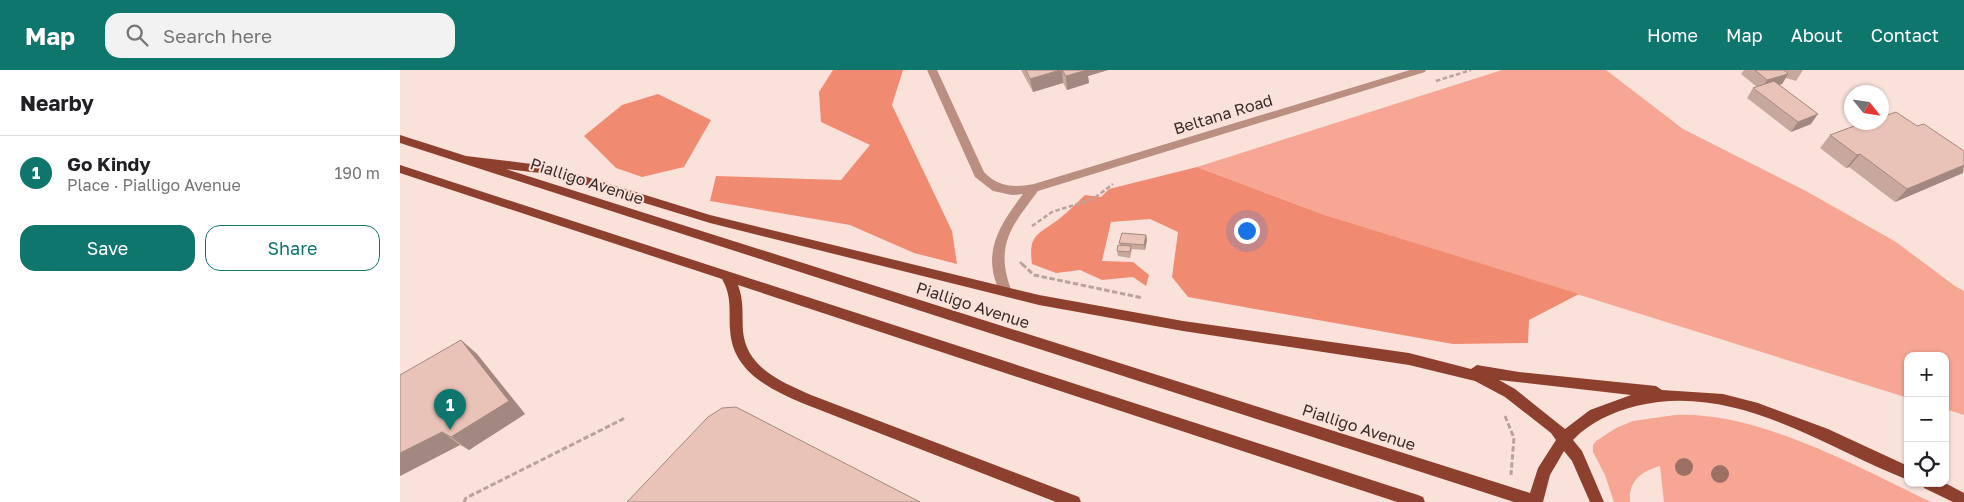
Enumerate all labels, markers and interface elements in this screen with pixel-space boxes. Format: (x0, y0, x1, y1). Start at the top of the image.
search box (105, 13, 455, 58)
text: Map (25, 21, 75, 50)
icon: search (123, 21, 151, 49)
text: Search here (163, 24, 272, 47)
text: Home (1647, 24, 1698, 46)
text: Map (1726, 24, 1763, 46)
text: About (1791, 24, 1843, 46)
text: Contact (1871, 24, 1939, 46)
north arrow (1844, 85, 1889, 130)
street label: Beltana Road (1171, 89, 1275, 139)
text: Nearby (20, 90, 94, 116)
text: Go Kindy (67, 152, 151, 175)
street label: Pialligo Avenue (528, 153, 646, 209)
text: 1 (32, 163, 40, 183)
text: 190 m (334, 163, 380, 183)
text: Place · Pialligo Avenue (67, 175, 241, 195)
your location (1234, 218, 1260, 244)
button: Save (20, 225, 195, 271)
button: Share (205, 225, 380, 271)
street label: Pialligo Avenue (914, 277, 1032, 333)
map controls (1904, 352, 1949, 487)
button: + (1904, 352, 1949, 397)
pin: 1 (434, 389, 466, 430)
button: − (1904, 397, 1949, 442)
street label: Pialligo Avenue (1300, 399, 1418, 455)
button: locate (1904, 442, 1949, 487)

